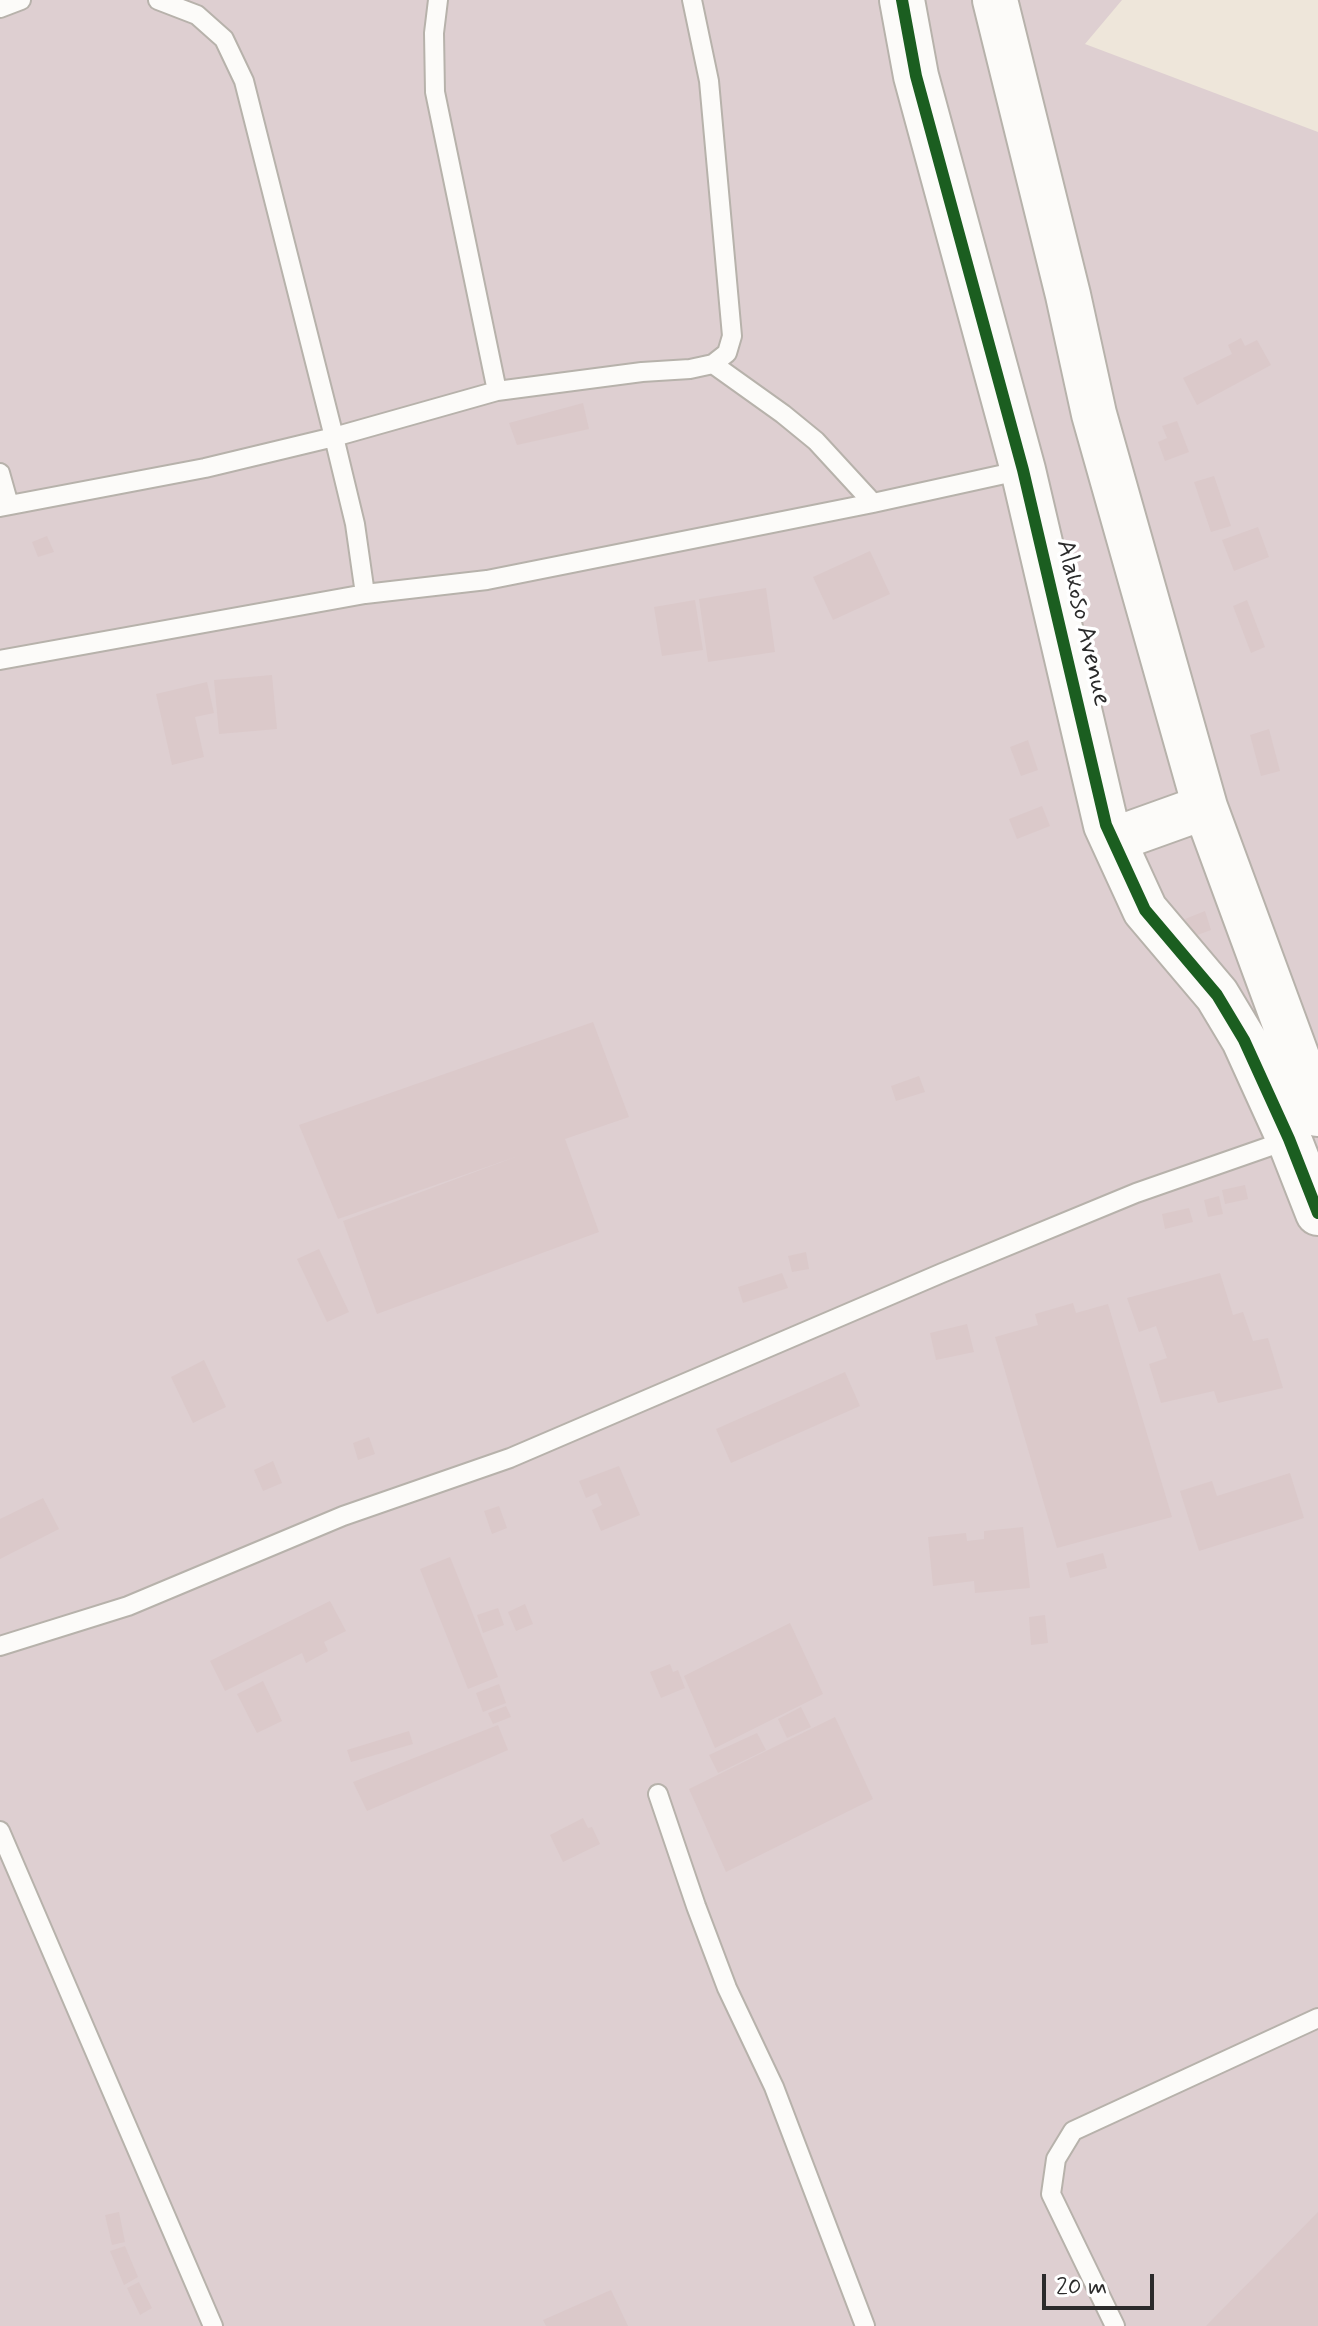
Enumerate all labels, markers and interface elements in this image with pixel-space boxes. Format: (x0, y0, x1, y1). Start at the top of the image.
street label: Alakoso Avenue (1048, 537, 1116, 709)
scale bar (1046, 2258, 1158, 2308)
text: 20 m (1056, 2272, 1107, 2303)

